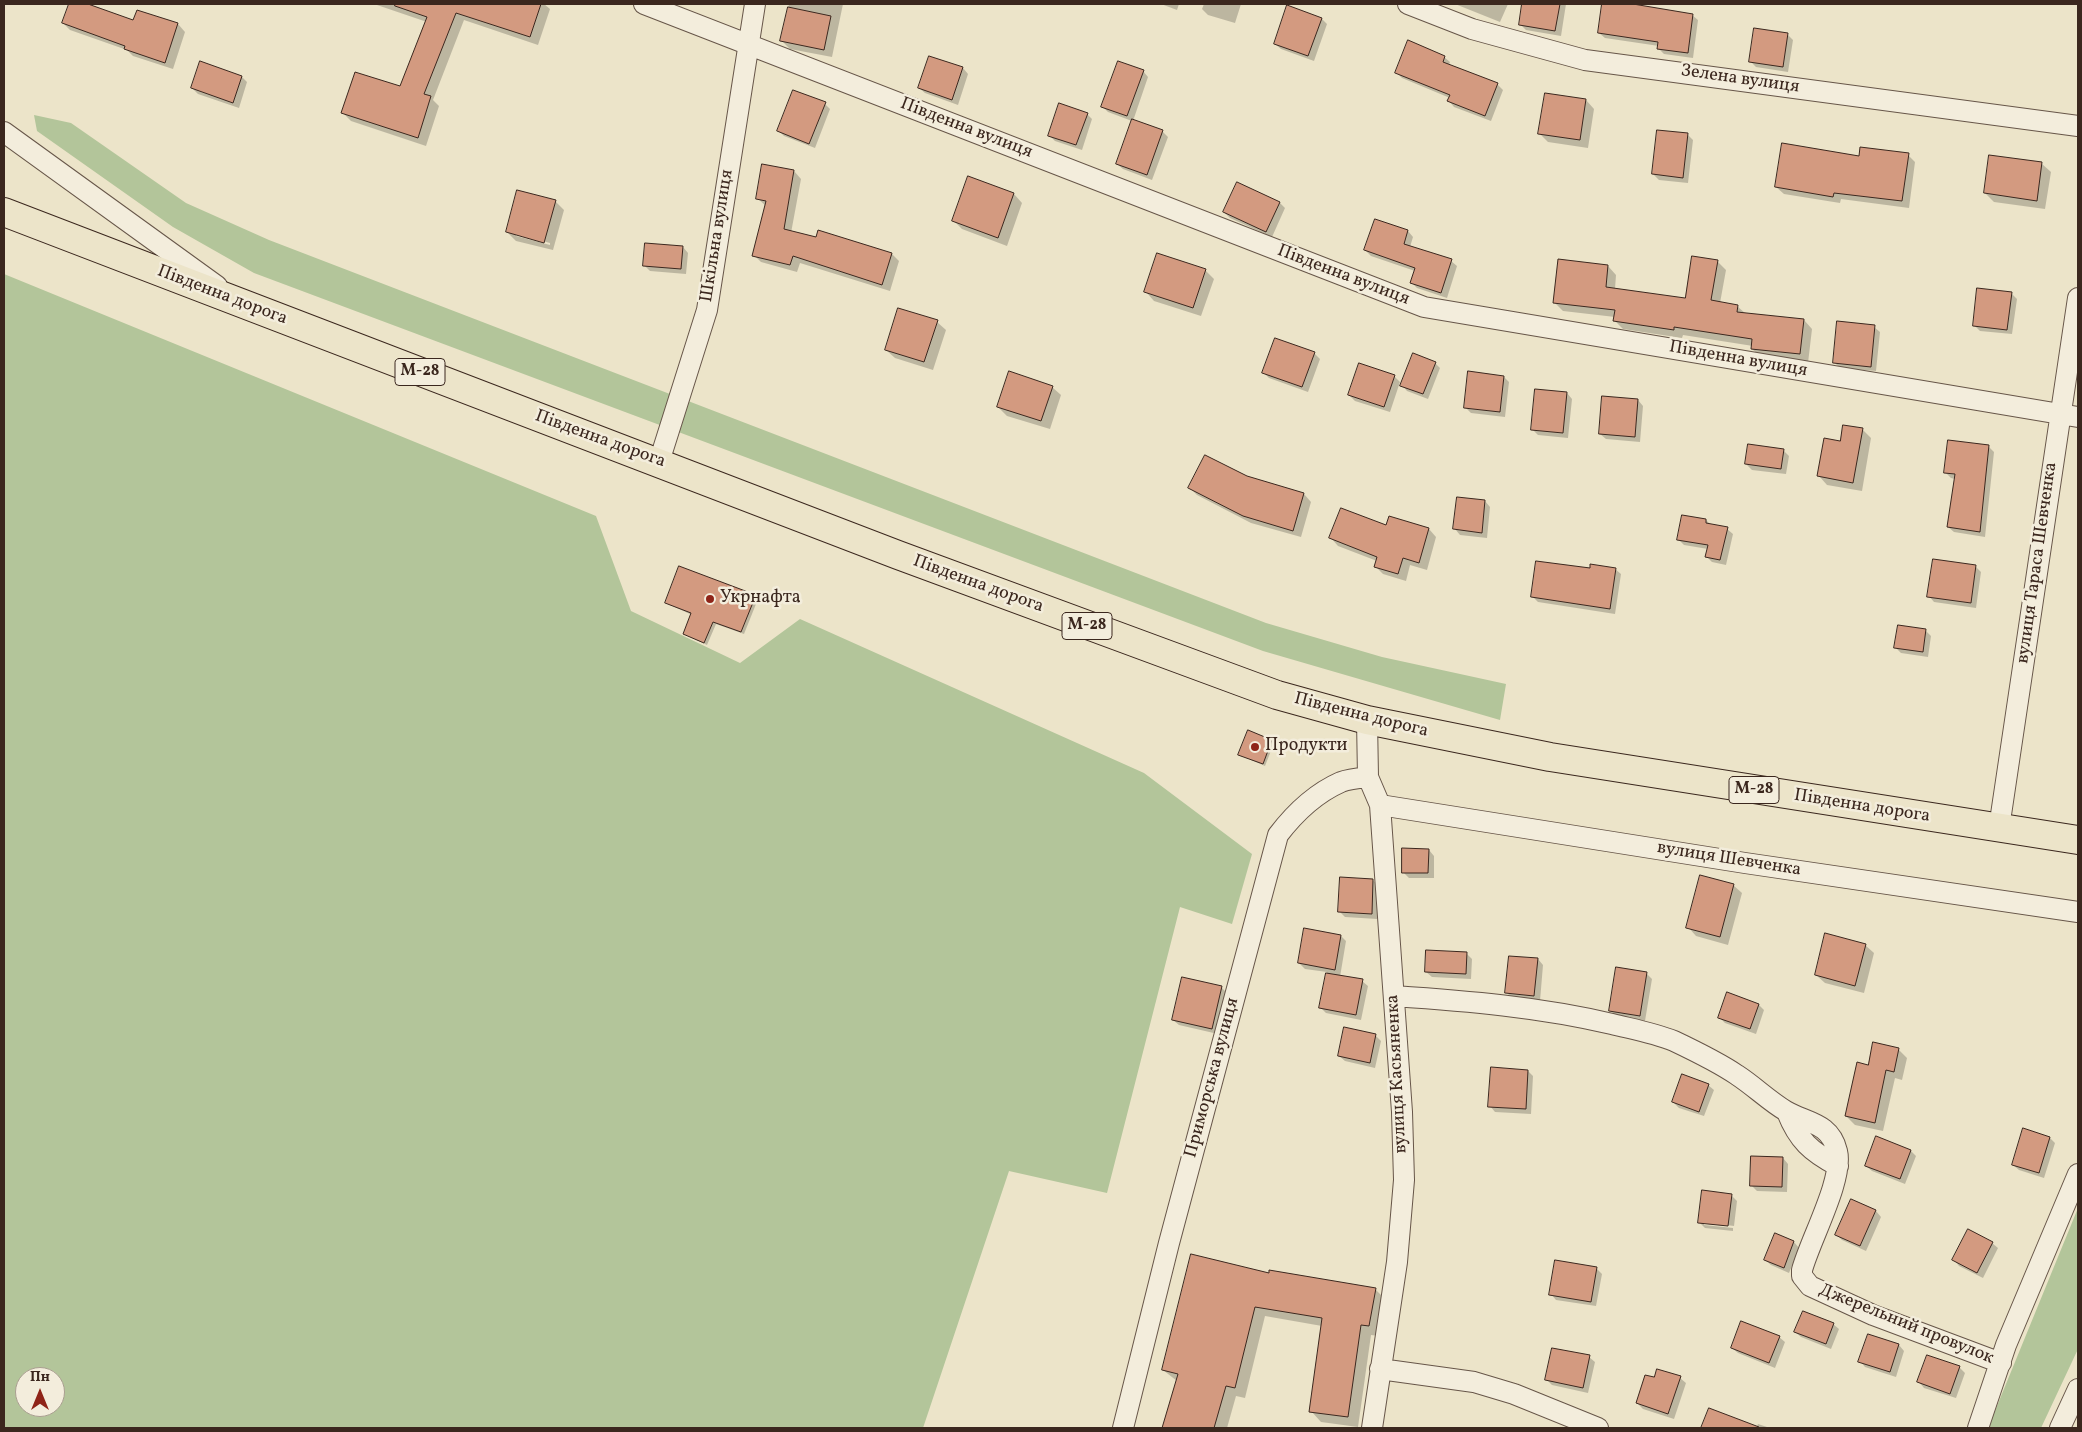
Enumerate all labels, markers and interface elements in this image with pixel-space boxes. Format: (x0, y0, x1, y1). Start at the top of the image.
street label: Зелена вулиця (1679, 61, 1801, 99)
street label: Південна вулиця (897, 94, 1035, 164)
street label: Шкільна вулиця (697, 168, 739, 304)
street label: Південна вулиця (1274, 241, 1412, 311)
street label: Південна дорога (154, 261, 290, 331)
street label: Південна вулиця (1667, 337, 1809, 383)
road number: М-28 (395, 358, 445, 386)
street label: Південна дорога (532, 406, 668, 474)
street label: вулиця Тараса Шевченка (2013, 461, 2063, 665)
street label: Південна дорога (910, 551, 1046, 619)
place label: Укрнафта (720, 588, 801, 610)
marker: Укрнафта (704, 593, 716, 605)
road number: М-28 (1062, 612, 1112, 640)
street label: Південна дорога (1292, 689, 1430, 743)
place label: Продукти (1265, 736, 1348, 758)
marker: Продукти (1249, 741, 1261, 753)
road number: М-28 (1729, 776, 1779, 804)
street label: Південна дорога (1792, 786, 1932, 828)
street label: вулиця Шевченка (1655, 838, 1803, 882)
street label: вулиця Касьяненка (1383, 994, 1413, 1154)
street label: Приморська вулиця (1181, 996, 1245, 1160)
street label: Джерельний провулок (1816, 1280, 1996, 1370)
north arrow (15, 1367, 65, 1417)
text: Пн (30, 1368, 50, 1387)

